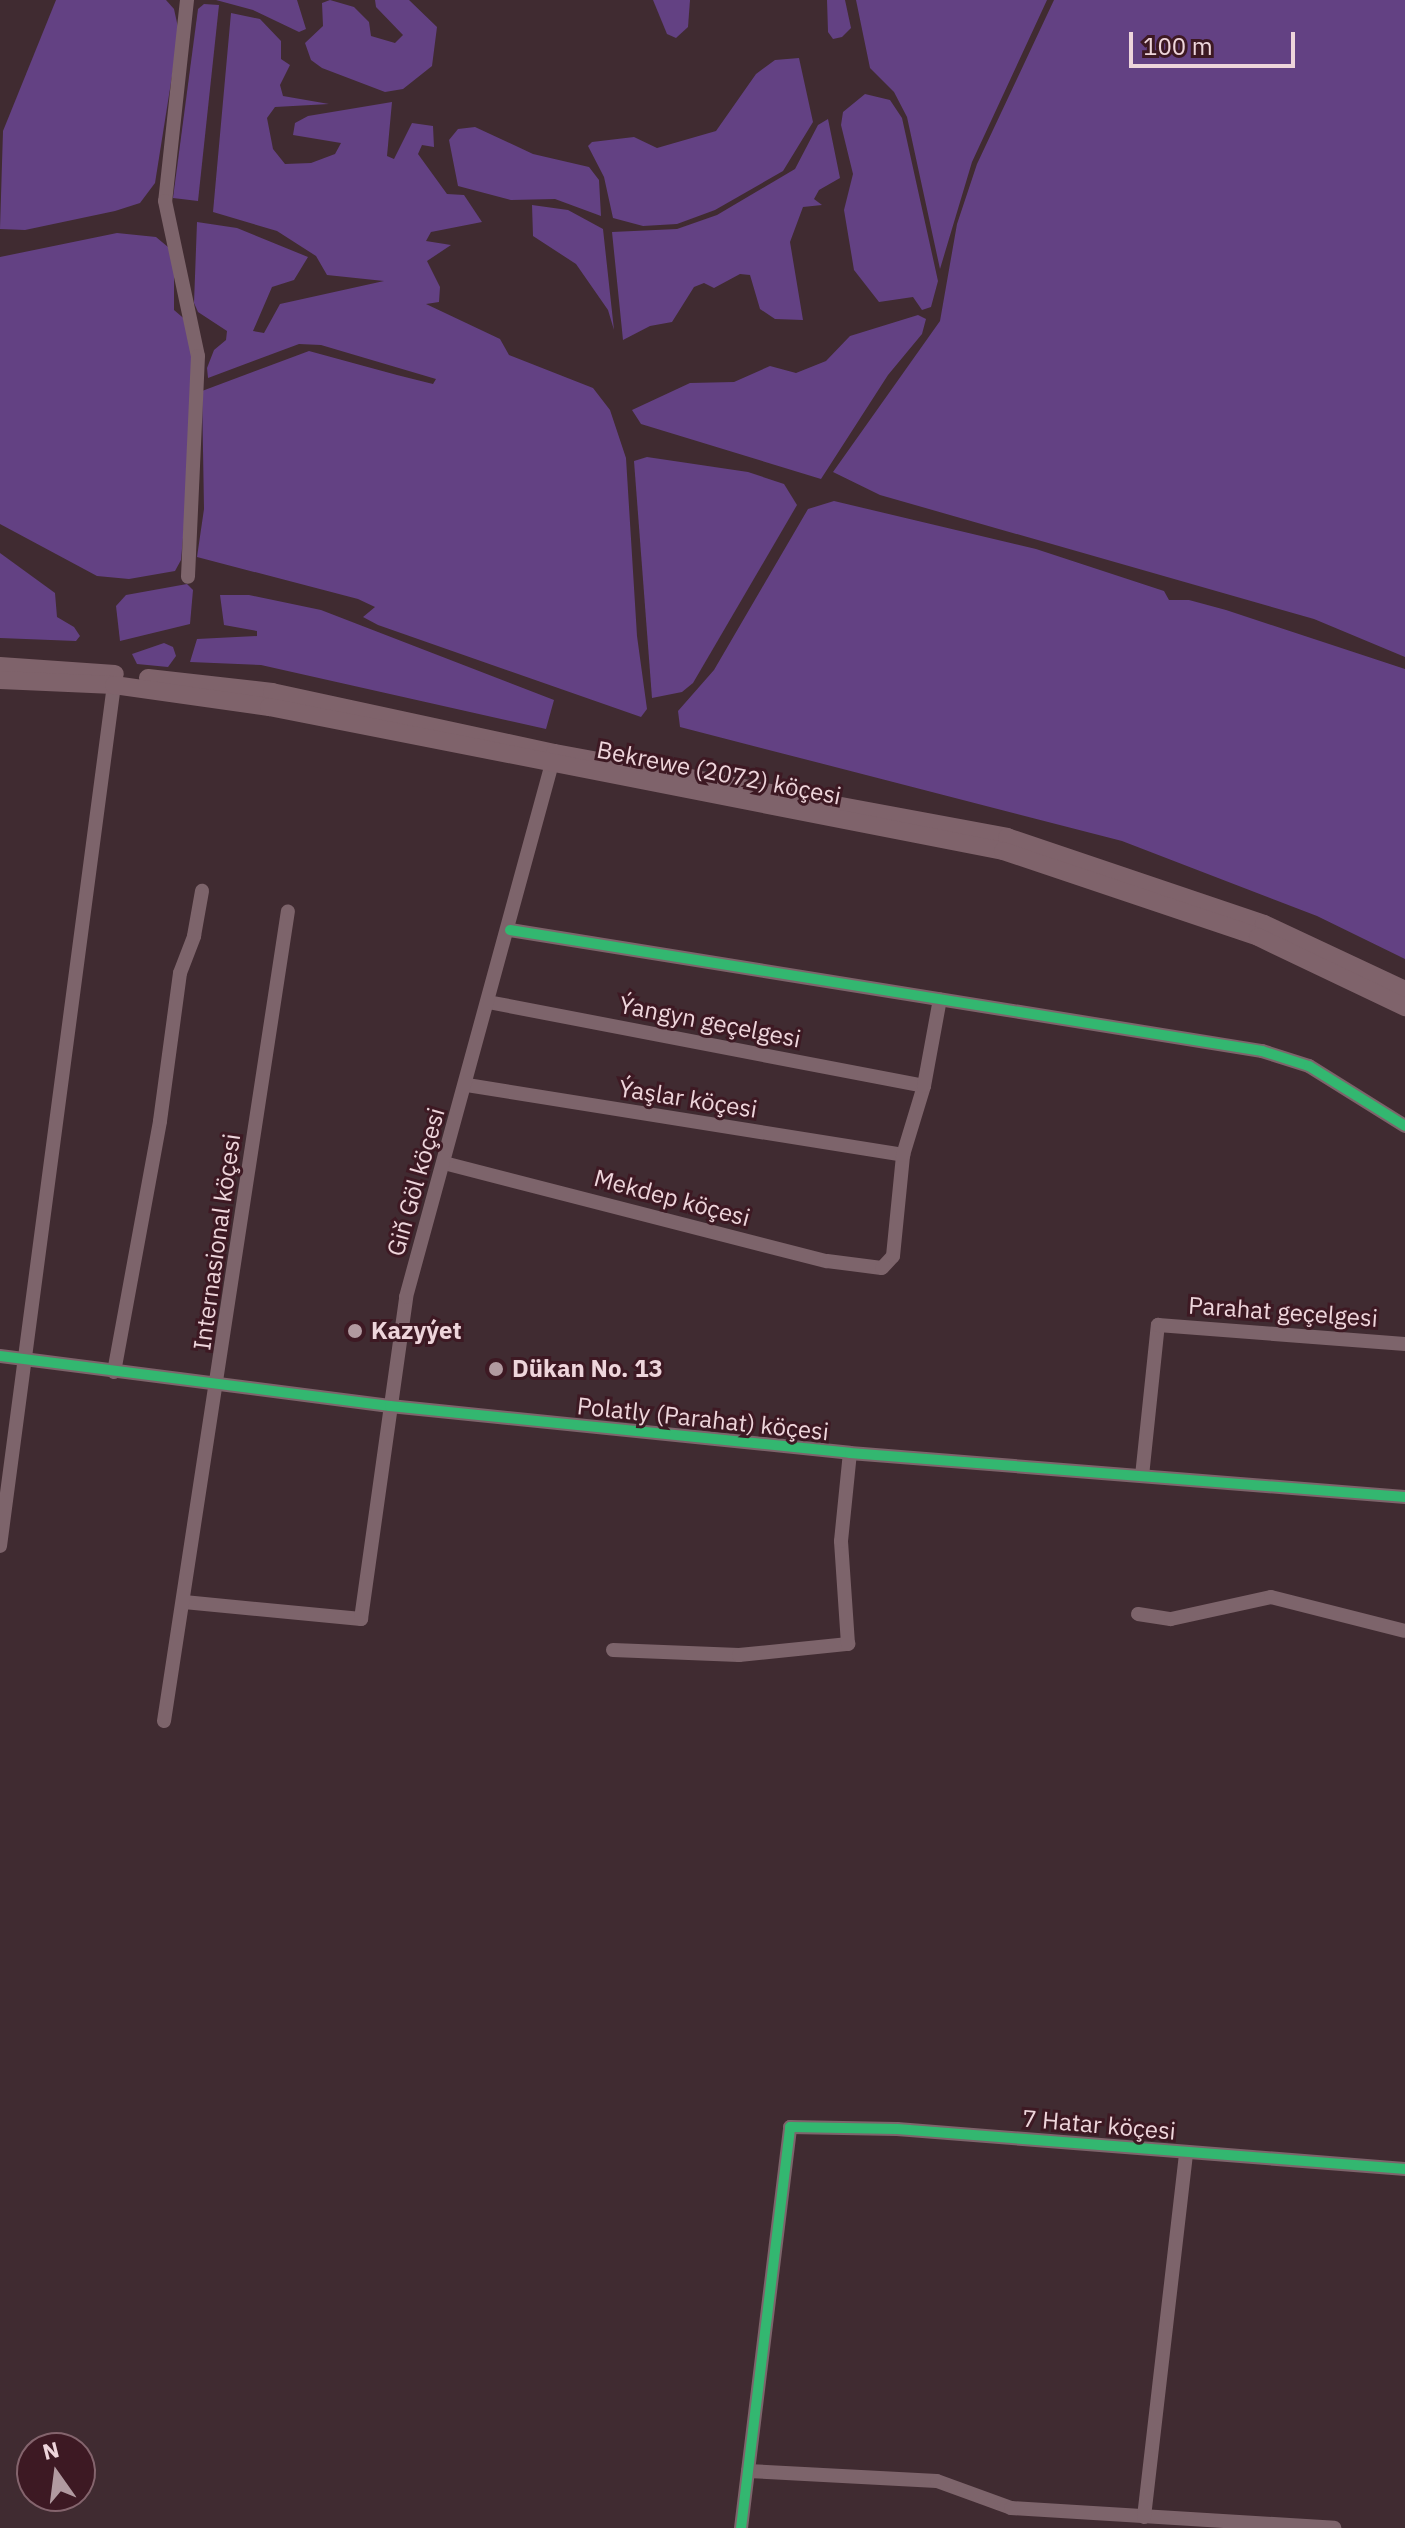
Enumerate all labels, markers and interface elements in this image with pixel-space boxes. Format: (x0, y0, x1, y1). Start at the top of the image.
scale bar (1133, 16, 1299, 66)
text: 100 m (1143, 30, 1213, 62)
street label: Bekrewe (2072) köçesi (594, 735, 844, 811)
street label: Ýangyn geçelgesi (617, 990, 803, 1054)
street label: Ýaşlar köçesi (617, 1074, 759, 1124)
street label: Giň Göl köçesi (381, 1105, 451, 1259)
street label: Internasional köçesi (188, 1132, 246, 1352)
street label: Mekdep köçesi (591, 1163, 753, 1233)
street label: Parahat geçelgesi (1187, 1291, 1379, 1333)
place label: Kazyýet (371, 1317, 462, 1345)
marker: Kazyýet (346, 1322, 364, 1340)
place label: Dükan No. 13 (512, 1355, 663, 1383)
marker: Dükan No. 13 (487, 1360, 505, 1378)
street label: Polatly (Parahat) köçesi (576, 1391, 830, 1447)
street label: 7 Hatar köçesi (1021, 2104, 1177, 2146)
north arrow (16, 2432, 96, 2512)
text: N (39, 2434, 62, 2466)

